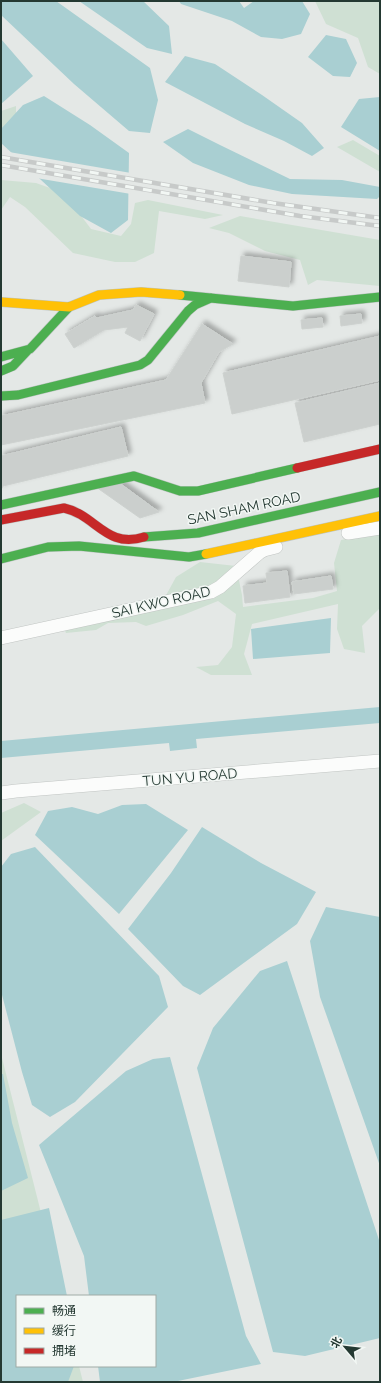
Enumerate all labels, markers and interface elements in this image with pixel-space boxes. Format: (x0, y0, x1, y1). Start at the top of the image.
street label: SAN SHAM ROAD (186, 488, 302, 528)
street label: SAI KWO ROAD (110, 583, 212, 621)
street label: TUN YU ROAD (142, 765, 238, 789)
legend (16, 1295, 156, 1367)
text: 畅通 (52, 1304, 76, 1318)
text: 缓行 (52, 1324, 76, 1338)
north arrow (325, 1327, 365, 1367)
text: 北 (328, 1335, 345, 1350)
text: 拥堵 (52, 1344, 76, 1358)

